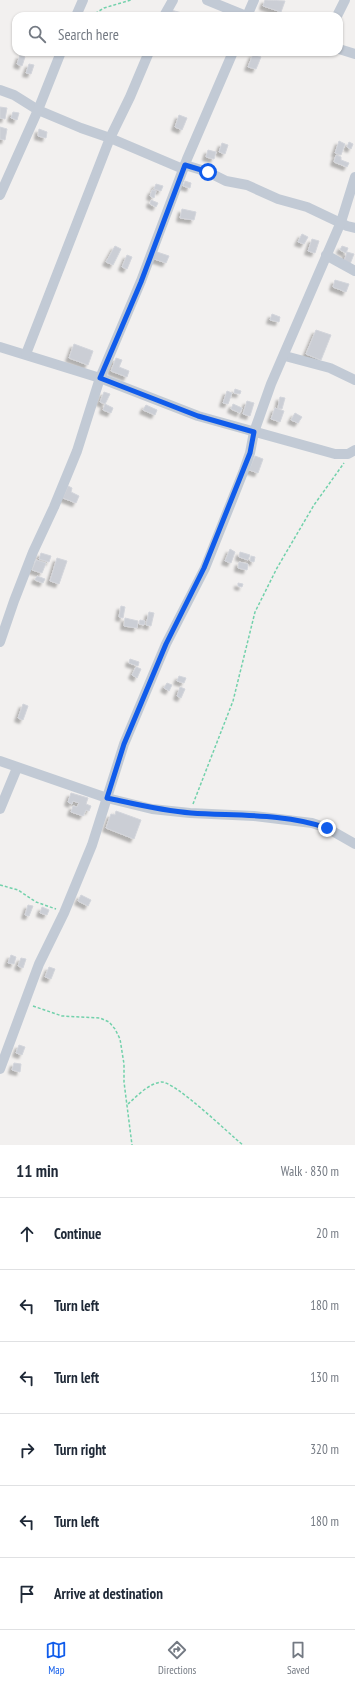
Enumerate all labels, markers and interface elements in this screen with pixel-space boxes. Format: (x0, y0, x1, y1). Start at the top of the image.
search box (12, 12, 343, 56)
icon: search (26, 23, 48, 45)
text: Search here (58, 25, 119, 44)
route start (199, 163, 217, 181)
route end (318, 819, 336, 837)
text: 11 min (16, 1160, 58, 1182)
text: Walk · 830 m (281, 1163, 339, 1180)
icon: ahead (16, 1223, 38, 1245)
text: Continue (54, 1224, 101, 1243)
text: 20 m (316, 1225, 339, 1242)
icon: left (16, 1295, 38, 1317)
text: Turn left (54, 1296, 99, 1315)
text: 180 m (310, 1297, 339, 1314)
icon: left (16, 1367, 38, 1389)
text: Turn left (54, 1368, 99, 1387)
text: 130 m (310, 1369, 339, 1386)
icon: right (16, 1439, 38, 1461)
text: Turn right (54, 1440, 106, 1459)
text: 320 m (310, 1441, 339, 1458)
icon: left (16, 1511, 38, 1533)
text: Turn left (54, 1512, 99, 1531)
text: 180 m (310, 1513, 339, 1530)
icon: arrive (16, 1583, 38, 1605)
text: Arrive at destination (54, 1584, 163, 1603)
tab: Map (45, 1639, 67, 1677)
tab: Directions (158, 1639, 196, 1677)
tab: Saved (287, 1639, 310, 1677)

